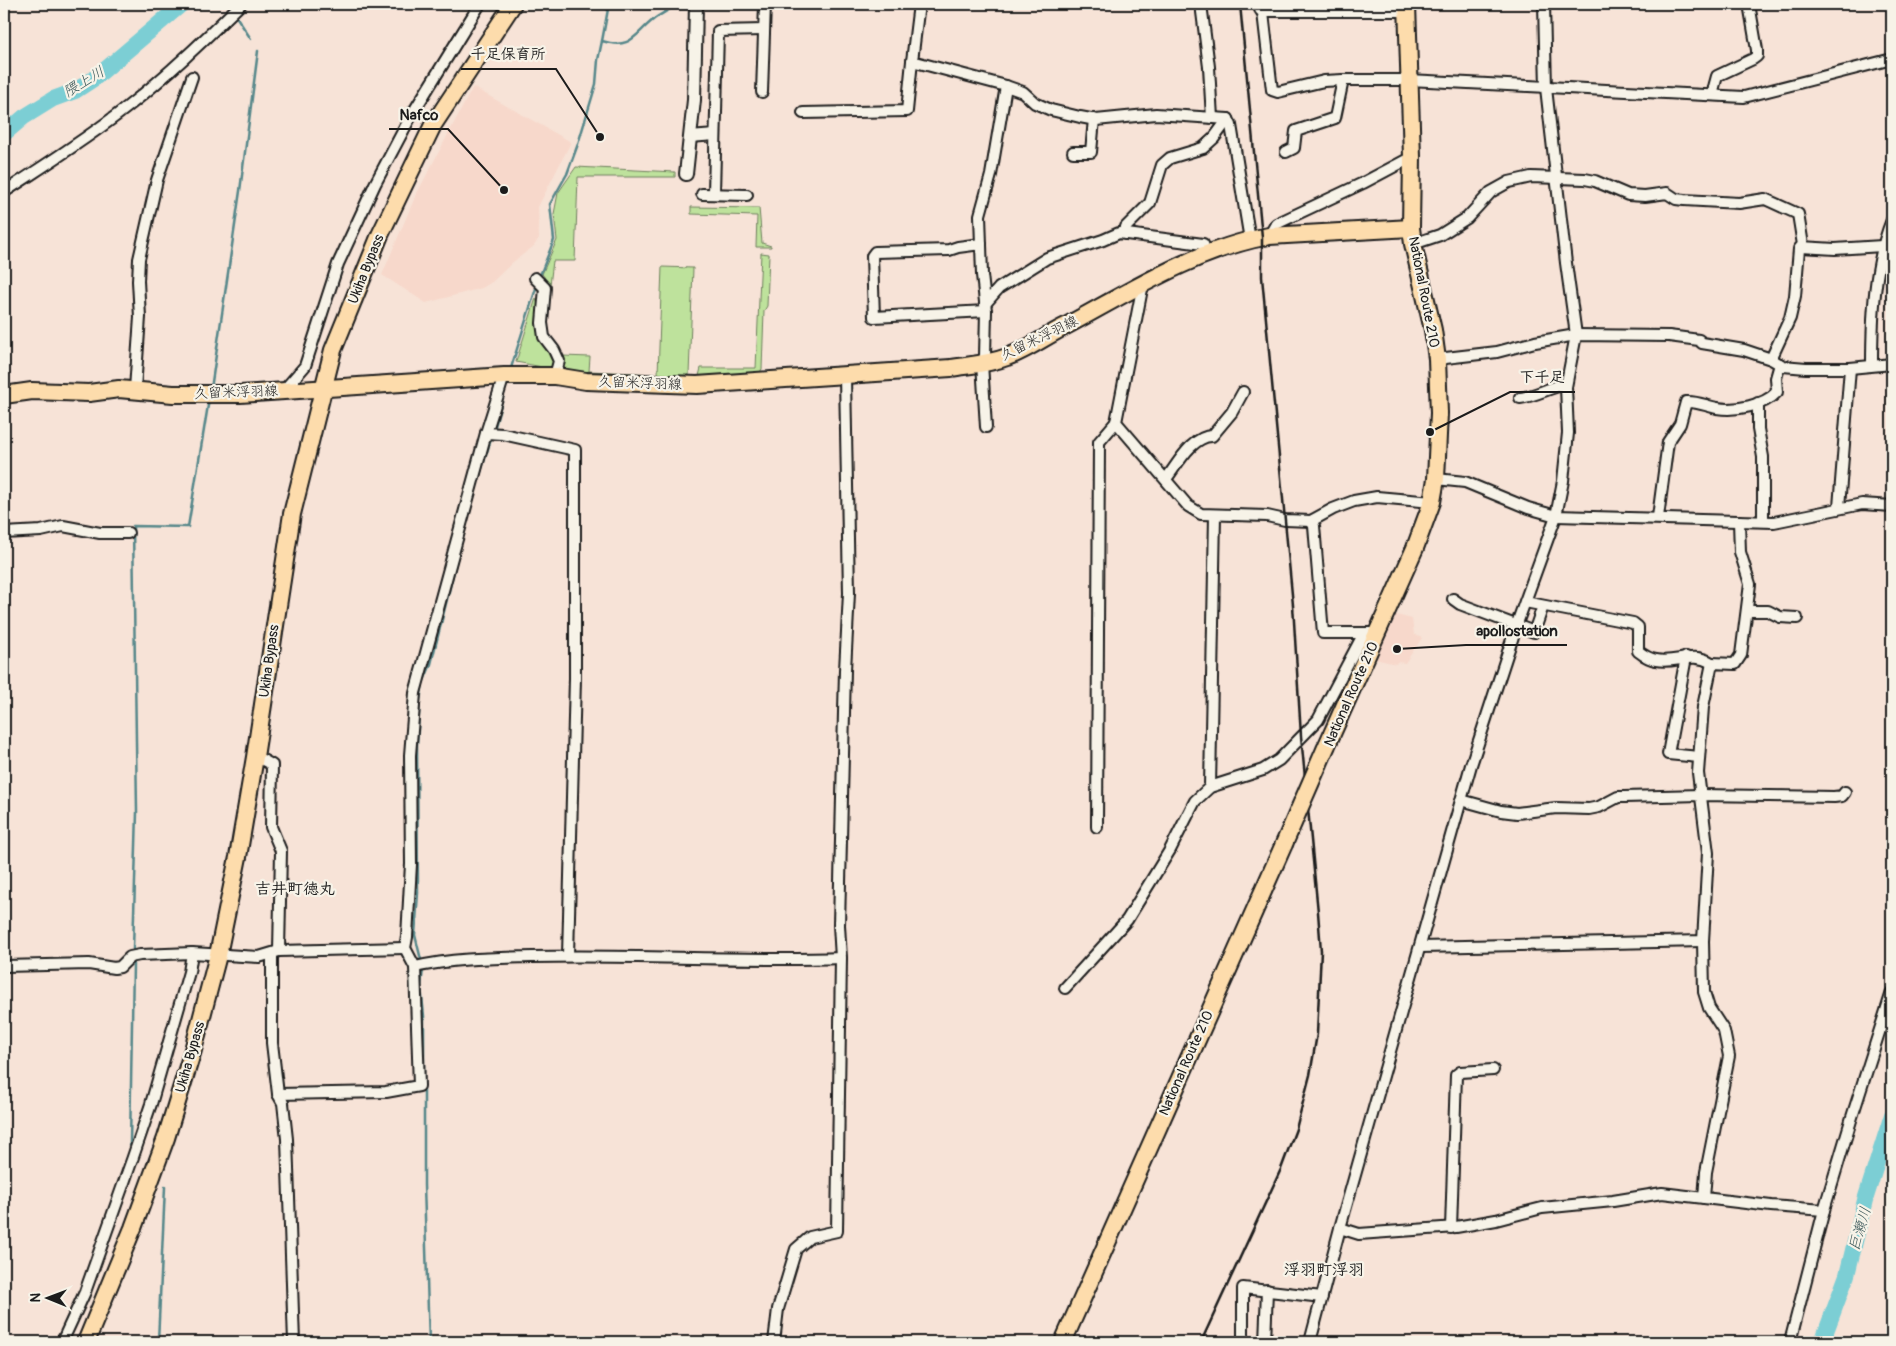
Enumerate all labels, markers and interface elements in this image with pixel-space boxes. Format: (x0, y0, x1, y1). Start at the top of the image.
callout: 千足保育所 (461, 39, 556, 69)
text: 千足保育所 (470, 45, 546, 64)
water label: 隈上川 (60, 62, 108, 102)
callout: Nafco (389, 99, 448, 129)
text: Nafco (400, 106, 438, 125)
street label: Ukiha Bypass (344, 231, 388, 306)
street label: National Route 210 (1405, 235, 1443, 349)
street label: 久留米浮羽線 (998, 312, 1080, 364)
callout: 下千足 (1510, 362, 1575, 392)
text: 下千足 (1519, 368, 1565, 387)
street label: 久留米浮羽線 (598, 373, 682, 393)
street label: 久留米浮羽線 (194, 382, 278, 402)
callout: apollostation (1466, 615, 1567, 645)
text: apollostation (1476, 622, 1558, 641)
street label: Ukiha Bypass (255, 623, 283, 698)
street label: National Route 210 (1320, 639, 1382, 749)
district label: 吉井町徳丸 (255, 879, 335, 899)
street label: National Route 210 (1155, 1008, 1217, 1118)
street label: Ukiha Bypass (172, 1019, 208, 1095)
water label: 巨瀬川 (1845, 1205, 1875, 1253)
district label: 浮羽町浮羽 (1284, 1260, 1364, 1280)
north arrow (22, 1274, 72, 1324)
text: N (27, 1293, 44, 1303)

